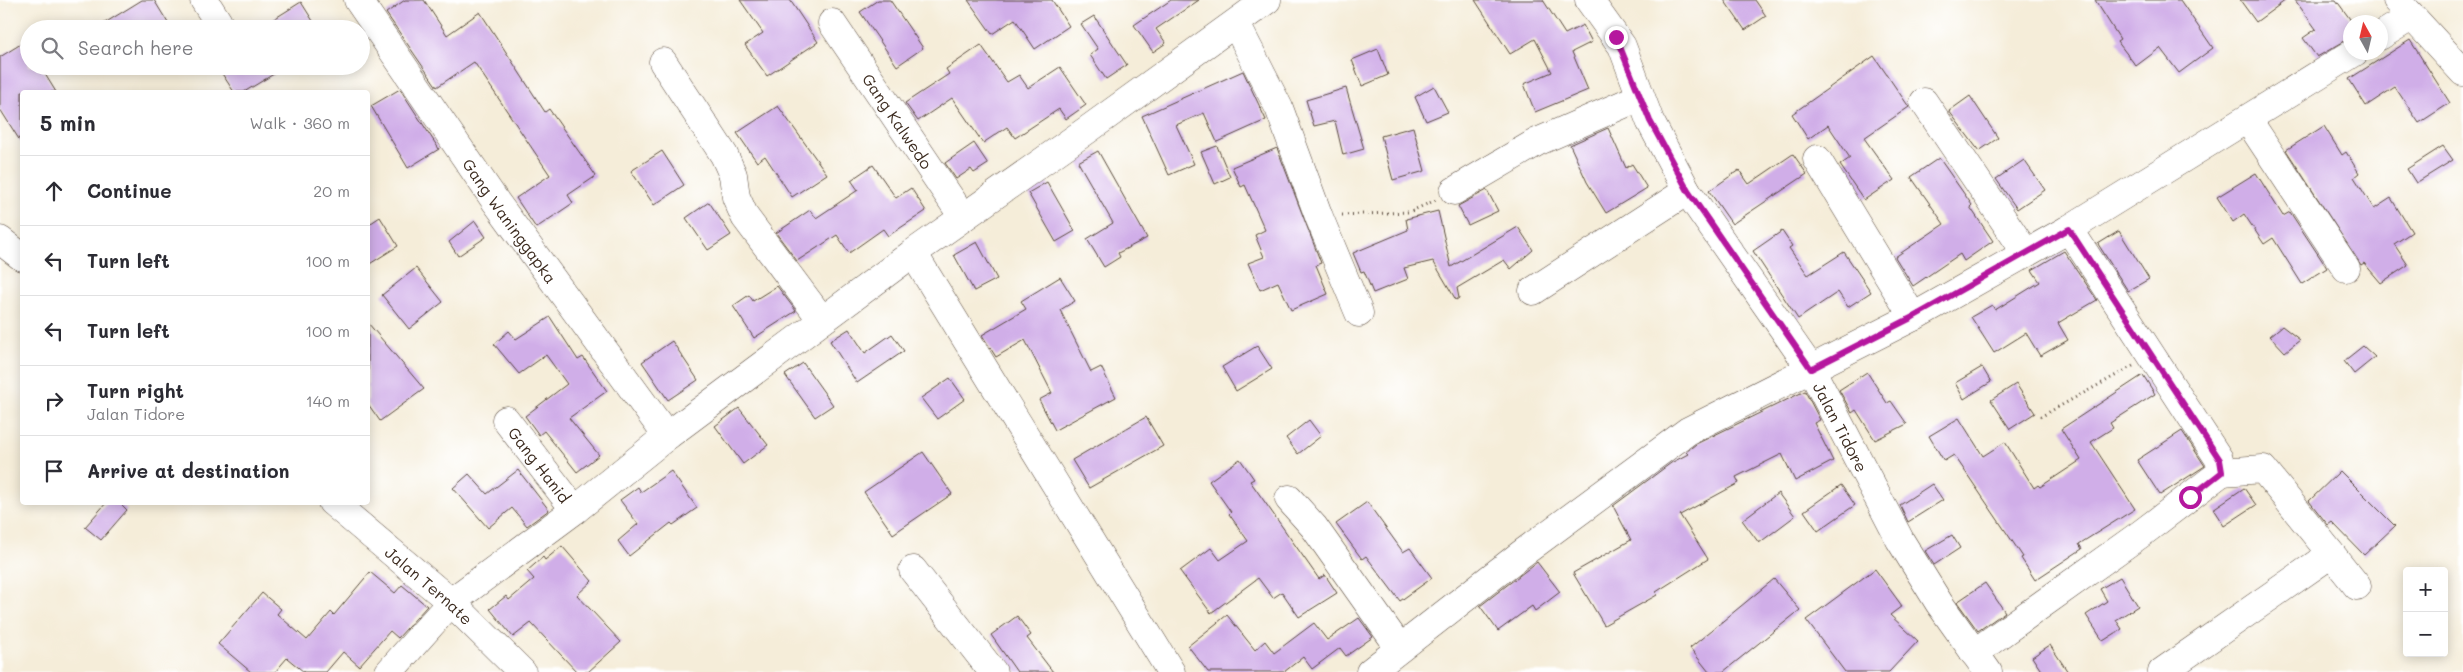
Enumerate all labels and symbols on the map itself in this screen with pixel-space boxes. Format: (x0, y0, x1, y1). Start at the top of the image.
north arrow (2343, 15, 2388, 60)
route end (1605, 26, 1628, 49)
street label: Gang Kalwedo (858, 69, 938, 173)
street label: Gang Waninggapka (459, 154, 562, 287)
street label: Jalan Tidore (1809, 378, 1873, 475)
street label: Gang Hanid (504, 422, 576, 507)
route start (2179, 486, 2202, 509)
street label: Jalan Ternate (381, 541, 478, 629)

